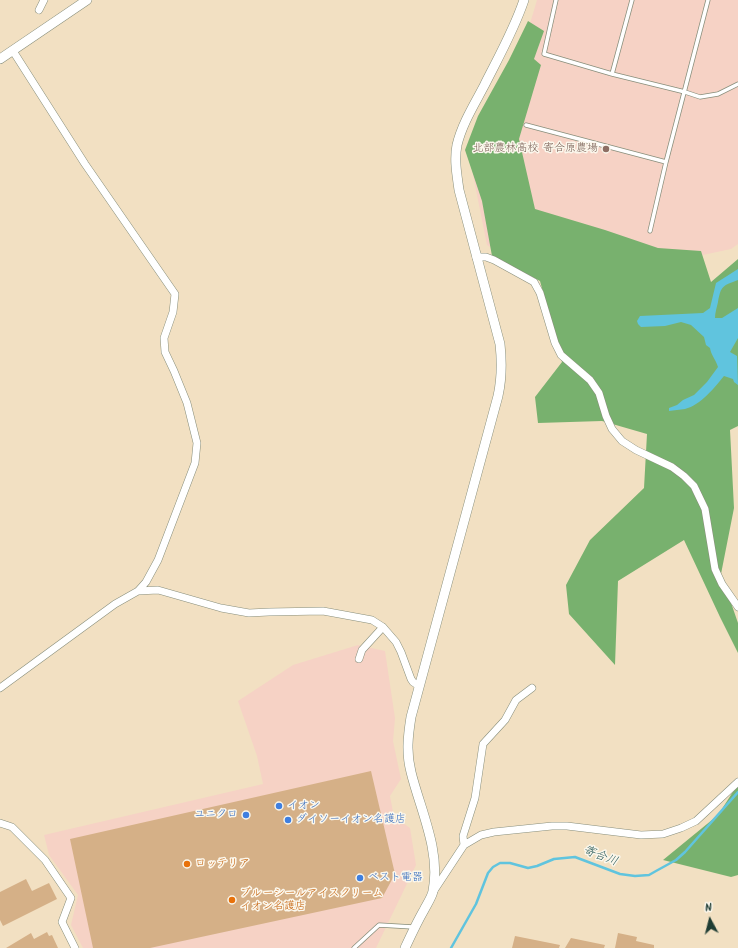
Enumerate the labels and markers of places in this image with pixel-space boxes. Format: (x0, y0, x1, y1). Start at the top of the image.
place label: 北部農林高校 寄合原農場 (473, 142, 598, 156)
marker: 北部農林高校 寄合原農場 (601, 144, 611, 154)
place label: イオン (287, 799, 320, 813)
marker: イオン (274, 801, 284, 811)
place label: ユニクロ (194, 808, 238, 822)
marker: ユニクロ (241, 810, 251, 820)
place label: ダイソーイオン名護店 (296, 813, 406, 827)
marker: ダイソーイオン名護店 (283, 815, 293, 825)
place label: ロッテリア (195, 857, 250, 871)
marker: ロッテリア (182, 859, 192, 869)
place label: ベスト電器 (368, 871, 423, 885)
marker: ベスト電器 (355, 873, 365, 883)
place label: ブルーシールアイスクリーム イオン名護店 (240, 887, 383, 913)
marker: ブルーシールアイスクリーム イオン名護店 (227, 895, 237, 905)

